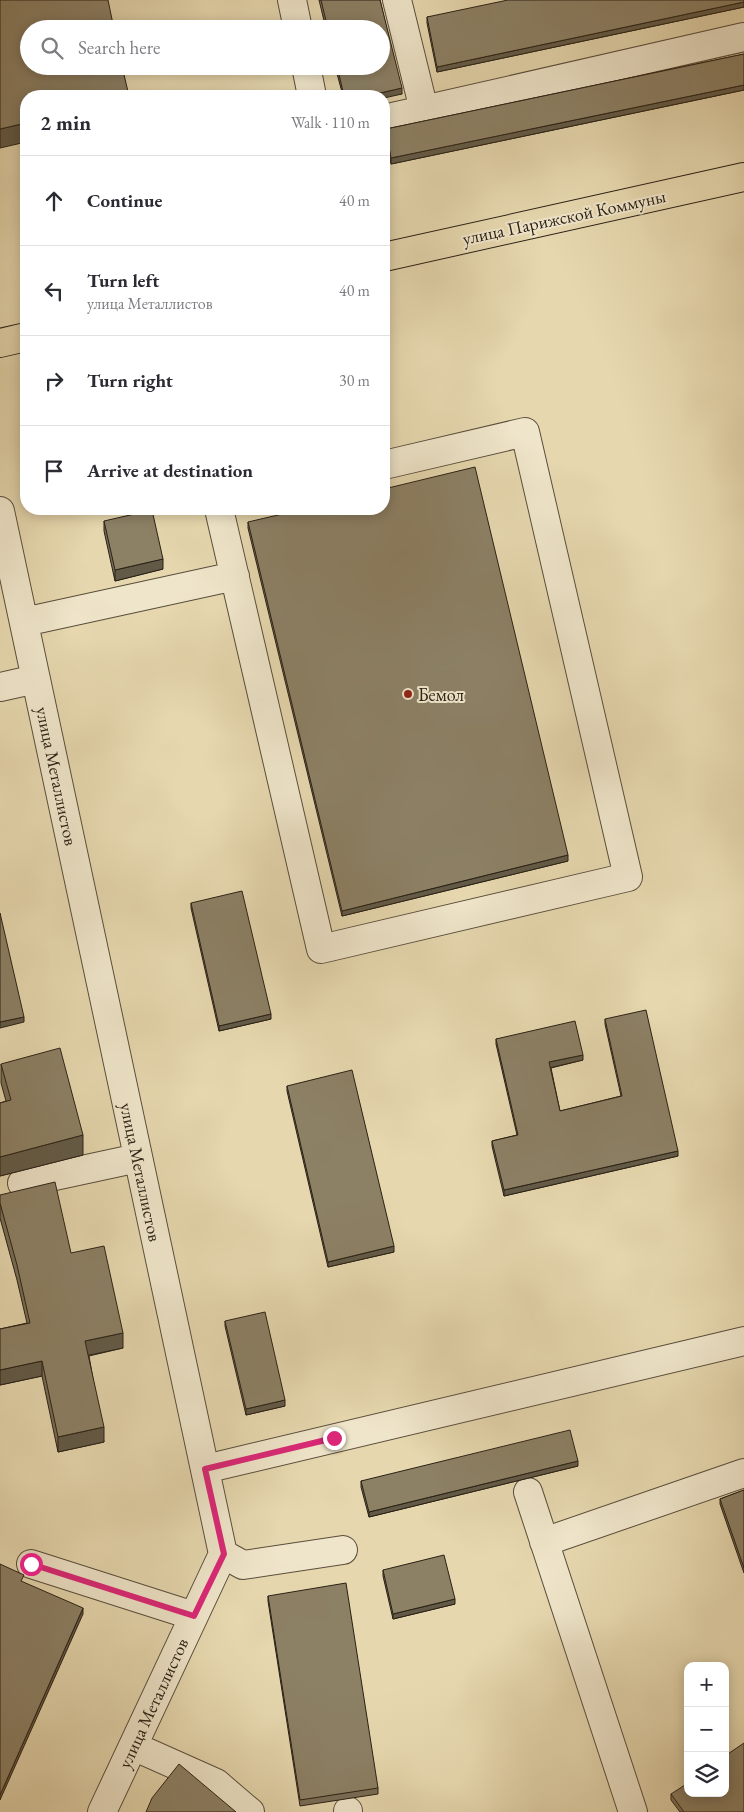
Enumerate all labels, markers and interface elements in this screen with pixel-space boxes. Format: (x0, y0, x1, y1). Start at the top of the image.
search box (20, 20, 390, 75)
icon: search (38, 34, 66, 62)
text: Search here (78, 35, 160, 60)
text: 2 min (40, 109, 91, 136)
text: Walk · 110 m (291, 112, 370, 133)
street label: улица Парижской Коммуны (460, 184, 668, 250)
icon: ahead (40, 187, 68, 215)
text: Continue (87, 188, 162, 213)
text: 40 m (339, 190, 370, 211)
text: Turn left (87, 268, 159, 293)
icon: left (40, 277, 68, 305)
text: 40 m (339, 280, 370, 301)
text: улица Металлистов (87, 293, 212, 314)
icon: right (40, 367, 68, 395)
text: Turn right (87, 368, 173, 393)
text: 30 m (339, 370, 370, 391)
icon: arrive (40, 457, 68, 485)
text: Arrive at destination (87, 458, 253, 483)
place label: Бемол (418, 683, 464, 706)
marker: Бемол (402, 688, 414, 700)
street label: улица Металлистов (31, 705, 83, 848)
street label: улица Металлистов (115, 1101, 167, 1244)
route end (323, 1427, 346, 1450)
route start (20, 1553, 43, 1576)
street label: улица Металлистов (113, 1634, 193, 1772)
map controls (684, 1662, 729, 1797)
button: + (684, 1662, 729, 1707)
button: − (684, 1707, 729, 1752)
button: layers (684, 1752, 729, 1797)

